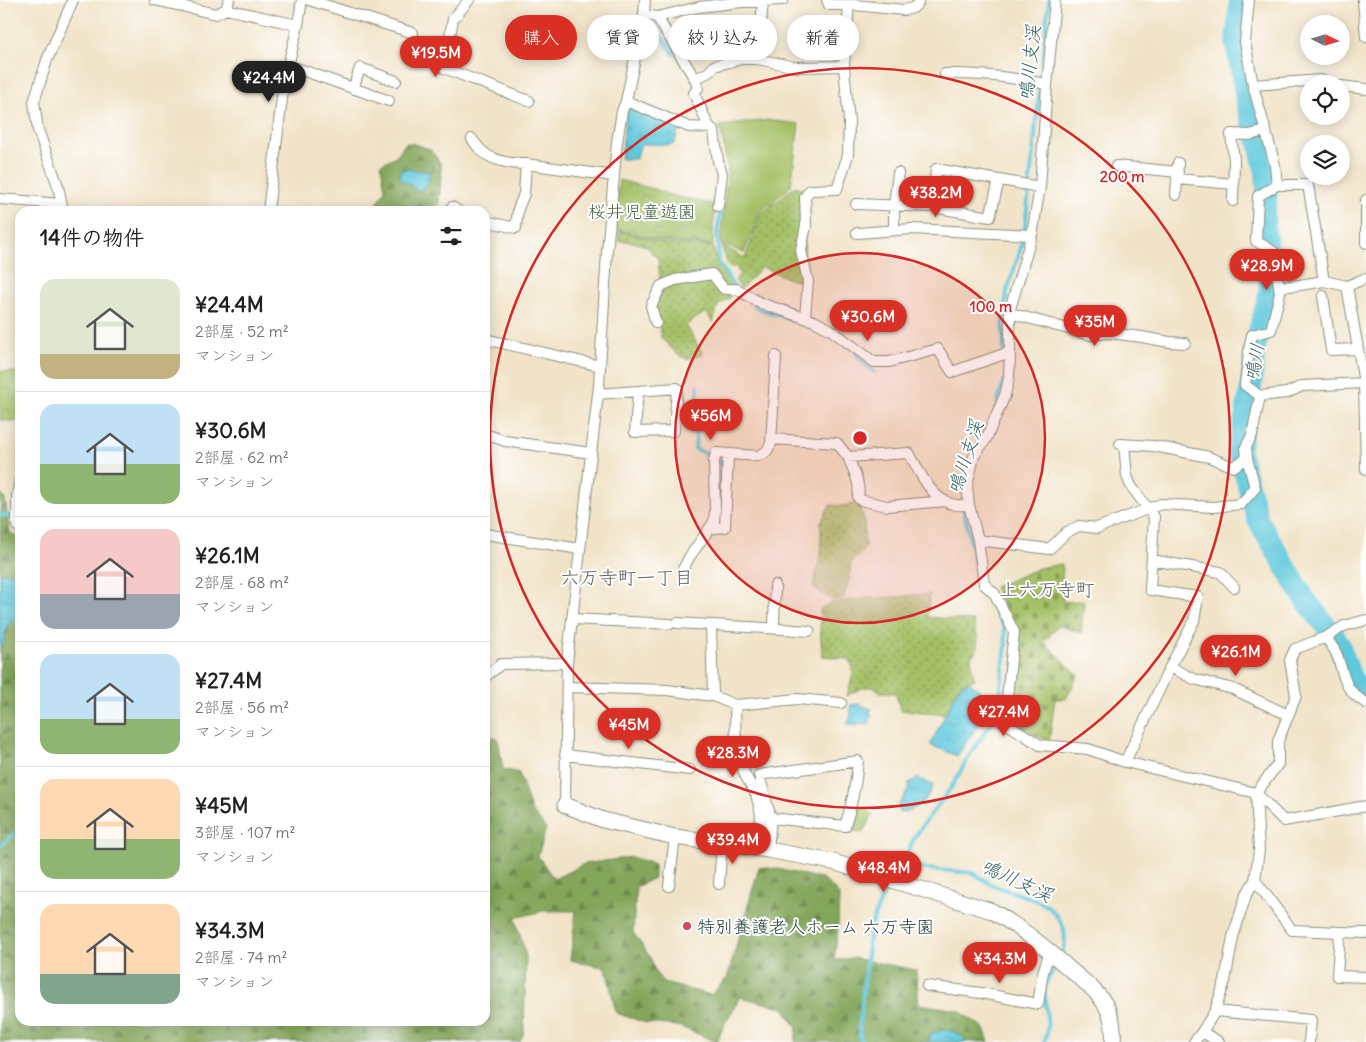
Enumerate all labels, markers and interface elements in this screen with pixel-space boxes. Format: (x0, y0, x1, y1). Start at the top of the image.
chip: 購入 (505, 15, 577, 60)
chip: 賃貸 (587, 15, 659, 60)
chip: 絞り込み (669, 15, 777, 60)
chip: 新着 (787, 15, 859, 60)
north arrow (1300, 15, 1350, 65)
map controls (1300, 15, 1350, 185)
water label: 鳴川支渓 (1013, 23, 1045, 102)
pin: ¥19.5M (395, 36, 477, 78)
text: ¥19.5M (411, 42, 461, 62)
pin: ¥24.4M (228, 61, 310, 103)
text: ¥24.4M (243, 67, 295, 87)
button: locate (1300, 75, 1350, 125)
button: layers (1300, 135, 1350, 185)
text: 200 m (1100, 167, 1144, 186)
pin: ¥38.2M (895, 176, 977, 218)
text: ¥38.2M (910, 182, 962, 202)
park label: 桜井児童遊園 (588, 200, 696, 223)
icon: filters (437, 222, 465, 250)
text: 14件の物件 (40, 224, 144, 251)
pin: ¥28.9M (1226, 248, 1308, 291)
text: ¥28.9M (1241, 255, 1293, 275)
text: ¥24.4M (195, 291, 264, 318)
text: 100 m (970, 297, 1012, 316)
icon: home (80, 299, 140, 359)
pin: ¥30.6M (827, 300, 909, 342)
pin: ¥35M (1065, 304, 1125, 347)
text: ¥30.6M (841, 306, 895, 326)
text: ¥35M (1075, 311, 1115, 331)
text: 2部屋 · 52 m² (195, 321, 289, 341)
water label: 鳴川 (1239, 341, 1269, 383)
text: マンション (195, 345, 274, 365)
pin: ¥56M (681, 398, 741, 441)
text: ¥56M (691, 405, 731, 425)
water label: 鳴川支渓 (942, 416, 988, 497)
text: ¥30.6M (195, 417, 267, 444)
icon: home (80, 424, 140, 484)
centre of rings (851, 429, 869, 447)
text: 2部屋 · 62 m² (195, 447, 289, 467)
text: マンション (195, 471, 274, 491)
text: ¥26.1M (195, 542, 260, 569)
icon: home (80, 549, 140, 609)
district label: 六万寺町一丁目 (560, 565, 694, 589)
text: 2部屋 · 68 m² (195, 572, 289, 592)
district label: 上六万寺町 (999, 577, 1095, 601)
text: マンション (195, 596, 274, 616)
pin: ¥26.1M (1195, 634, 1277, 677)
text: ¥26.1M (1211, 641, 1261, 661)
text: ¥27.4M (195, 667, 262, 694)
icon: home (80, 674, 140, 734)
pin: ¥27.4M (963, 694, 1045, 737)
text: 2部屋 · 56 m² (195, 697, 289, 717)
text: ¥27.4M (978, 701, 1030, 721)
pin: ¥45M (599, 708, 659, 750)
text: ¥45M (609, 714, 649, 734)
text: マンション (195, 721, 274, 741)
pin: ¥28.3M (692, 736, 774, 778)
text: ¥28.3M (707, 742, 759, 762)
text: ¥45M (195, 792, 249, 819)
icon: home (80, 799, 140, 859)
text: 3部屋 · 107 m² (195, 822, 296, 842)
pin: ¥39.4M (692, 822, 774, 865)
text: ¥39.4M (707, 829, 759, 849)
text: マンション (195, 846, 274, 866)
pin: ¥48.4M (843, 850, 925, 893)
water label: 鳴川支渓 (977, 853, 1057, 907)
text: ¥48.4M (857, 857, 911, 877)
place label: 特別養護老人ホーム 六万寺園 (697, 915, 935, 938)
text: ¥34.3M (195, 917, 265, 944)
marker: 特別養護老人ホーム 六万寺園 (681, 920, 693, 932)
icon: home (80, 924, 140, 984)
pin: ¥34.3M (959, 942, 1041, 984)
text: 2部屋 · 74 m² (195, 947, 288, 967)
text: ¥34.3M (973, 948, 1027, 968)
text: マンション (195, 971, 274, 991)

